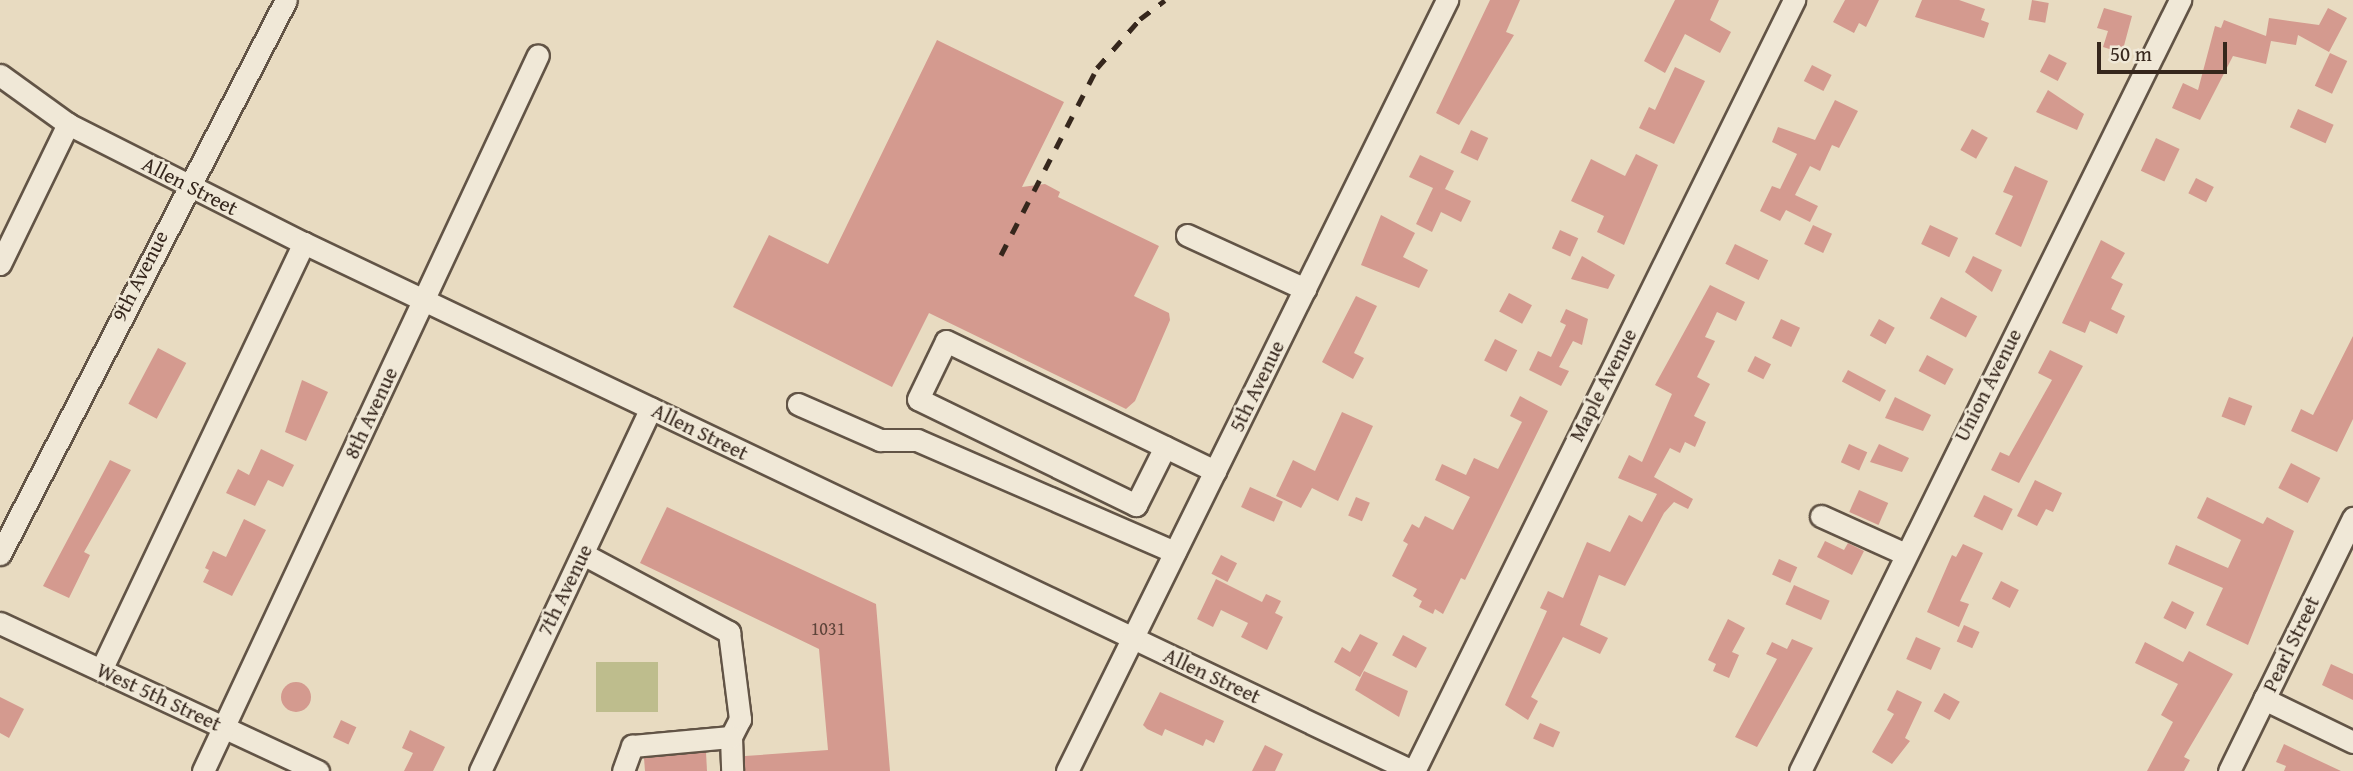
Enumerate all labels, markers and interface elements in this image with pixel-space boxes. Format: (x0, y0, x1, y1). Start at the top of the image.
scale bar (2101, 28, 2230, 72)
text: 50 m (2110, 38, 2152, 69)
street label: Allen Street (138, 151, 242, 221)
street label: 9th Avenue (106, 226, 174, 326)
street label: Maple Avenue (1564, 324, 1642, 446)
street label: Union Avenue (1949, 324, 2027, 446)
street label: 5th Avenue (1224, 336, 1290, 436)
street label: 8th Avenue (339, 363, 403, 463)
street label: Allen Street (648, 398, 752, 466)
street label: 7th Avenue (532, 540, 598, 640)
street label: Pearl Street (2257, 592, 2325, 696)
house number: 1031 (811, 618, 845, 640)
street label: Allen Street (1160, 643, 1264, 709)
street label: West 5th Street (93, 657, 225, 737)

